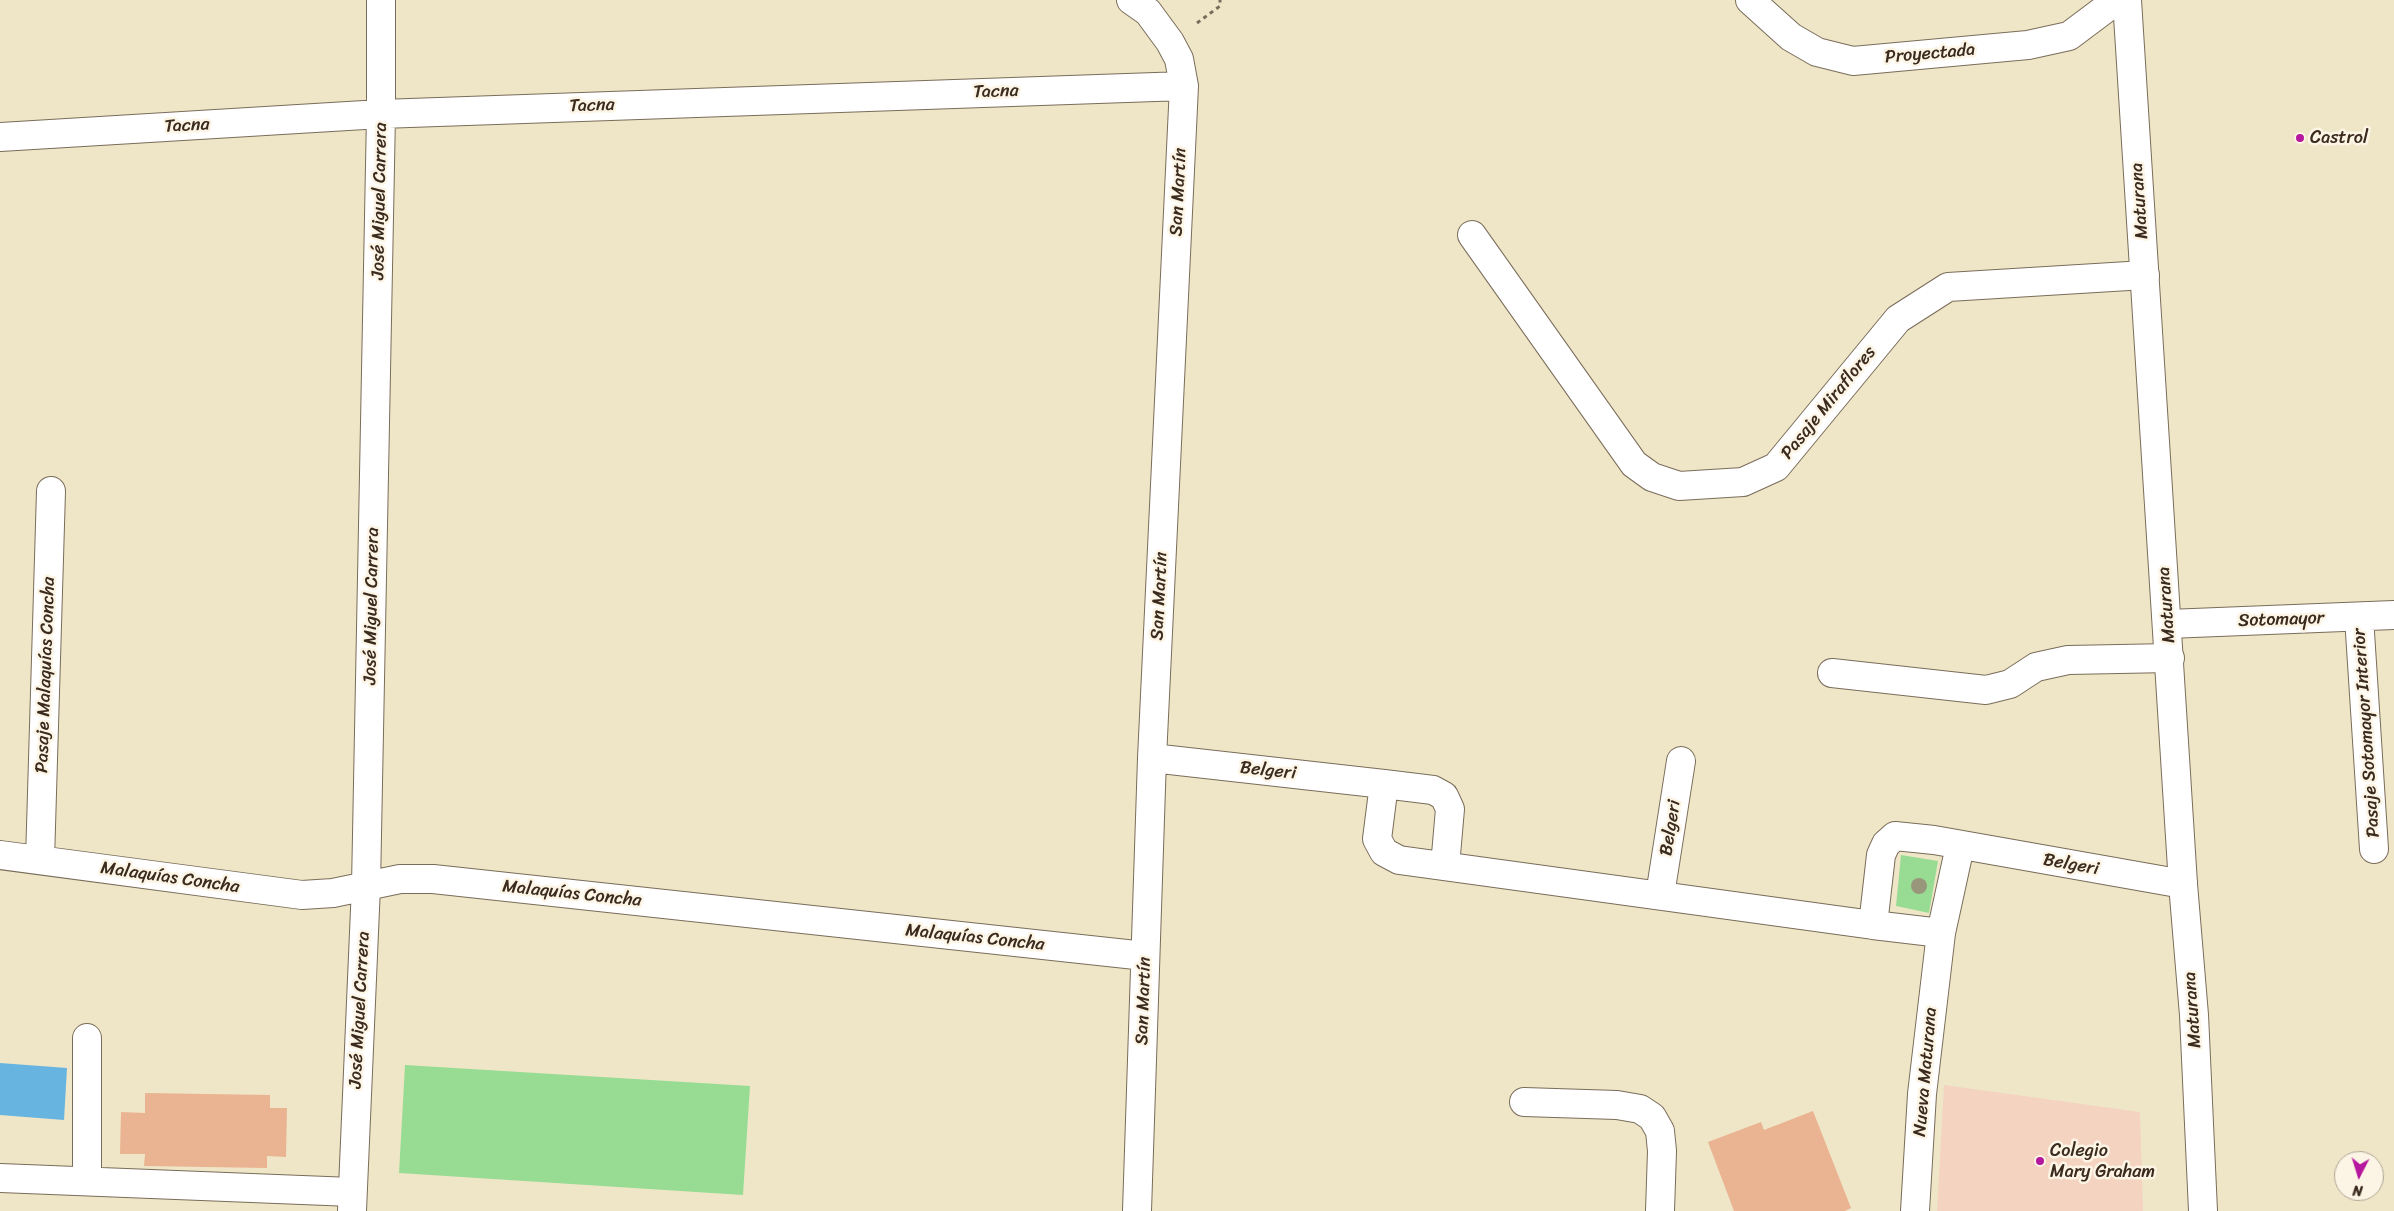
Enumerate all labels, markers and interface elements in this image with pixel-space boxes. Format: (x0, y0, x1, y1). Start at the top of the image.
street label: Proyectada (1884, 39, 1976, 69)
street label: Tacna (973, 80, 1019, 104)
street label: Tacna (569, 94, 615, 118)
street label: Tacna (164, 114, 210, 138)
street label: José Miguel Carrera (368, 122, 392, 280)
place label: Castrol (2310, 127, 2368, 149)
marker: Castrol (2294, 132, 2306, 144)
street label: San Martín (1166, 147, 1192, 237)
street label: Maturana (2127, 162, 2153, 240)
street label: Pasaje Miraflores (1777, 342, 1881, 464)
street label: José Miguel Carrera (360, 527, 384, 685)
street label: San Martín (1147, 551, 1173, 641)
street label: Maturana (2154, 566, 2180, 644)
street label: Pasaje Malaquías Concha (32, 576, 60, 774)
street label: Sotomayor (2238, 608, 2324, 632)
street label: Pasaje Sotomayor Interior (2349, 628, 2385, 838)
street label: Belgeri (1239, 757, 1297, 785)
street label: Belgeri (1656, 798, 1686, 858)
street label: Belgeri (2041, 849, 2101, 881)
street label: Malaquías Concha (99, 858, 241, 898)
street label: Malaquías Concha (501, 876, 643, 912)
street label: Malaquías Concha (904, 920, 1046, 956)
street label: José Miguel Carrera (345, 931, 375, 1089)
street label: San Martín (1132, 956, 1156, 1046)
street label: Maturana (2180, 971, 2206, 1049)
street label: Nueva Maturana (1910, 1006, 1942, 1138)
place label: Colegio Mary Graham (2050, 1140, 2155, 1182)
north arrow (2334, 1151, 2384, 1201)
marker: Colegio Mary Graham (2034, 1155, 2046, 1167)
text: N (2352, 1178, 2364, 1203)

